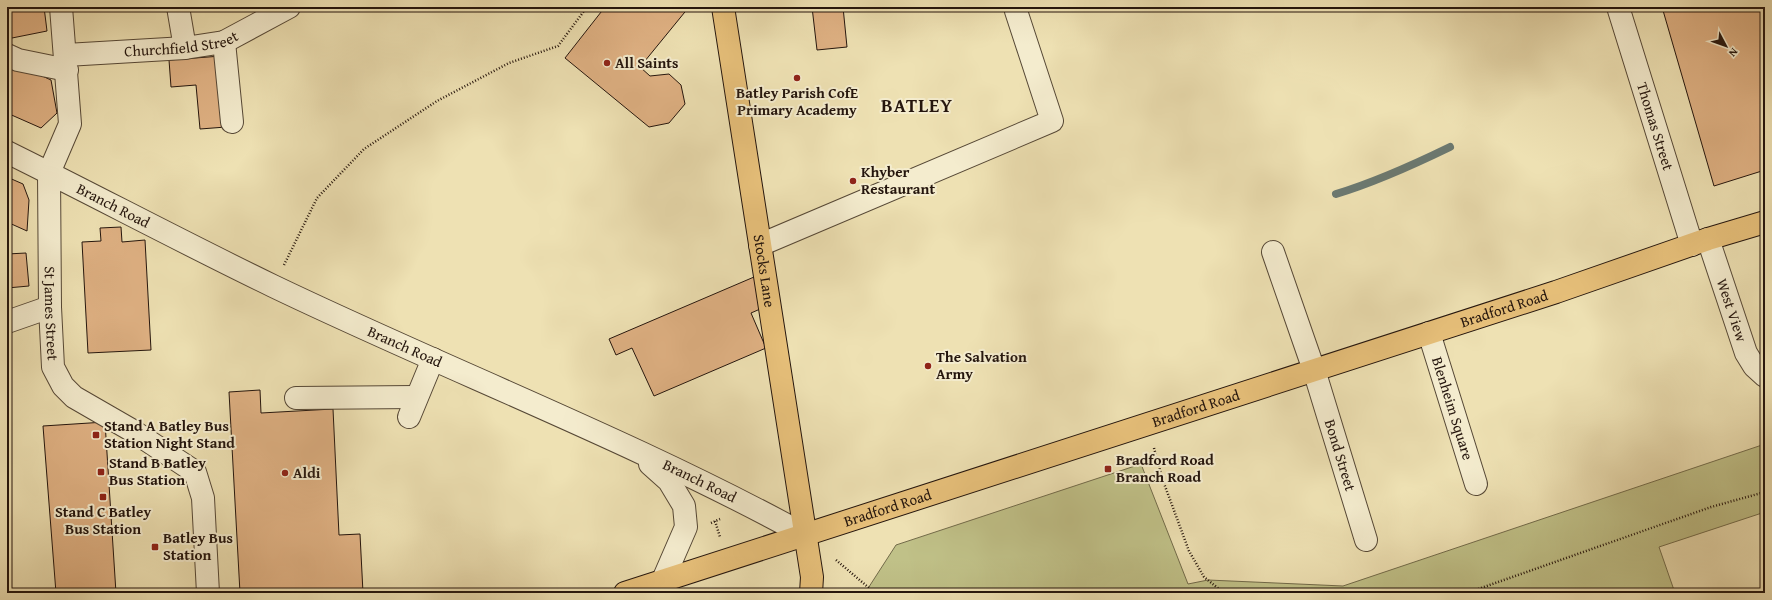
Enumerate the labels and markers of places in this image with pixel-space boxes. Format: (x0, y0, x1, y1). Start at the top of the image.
place label: All Saints (615, 52, 678, 73)
marker: All Saints (602, 58, 612, 68)
marker: Batley Parish CofE Primary Academy (792, 73, 802, 83)
place label: Batley Parish CofE Primary Academy (736, 82, 858, 120)
place label: Khyber Restaurant (861, 161, 935, 199)
marker: Khyber Restaurant (848, 176, 858, 186)
place label: The Salvation Army (936, 346, 1027, 384)
marker: The Salvation Army (923, 361, 933, 371)
place label: Stand A Batley Bus Station Night Stand (104, 415, 235, 453)
marker: Stand A Batley Bus Station Night Stand (91, 430, 101, 440)
place label: Bradford Road Branch Road (1116, 449, 1214, 487)
place label: Stand B Batley Bus Station (109, 452, 206, 490)
place label: Aldi (293, 462, 321, 483)
marker: Bradford Road Branch Road (1103, 464, 1113, 474)
marker: Stand B Batley Bus Station (96, 467, 106, 477)
marker: Aldi (280, 468, 290, 478)
marker: Stand C Batley Bus Station (98, 492, 108, 502)
place label: Stand C Batley Bus Station (55, 501, 151, 539)
place label: Batley Bus Station (163, 527, 233, 565)
marker: Batley Bus Station (150, 542, 160, 552)

